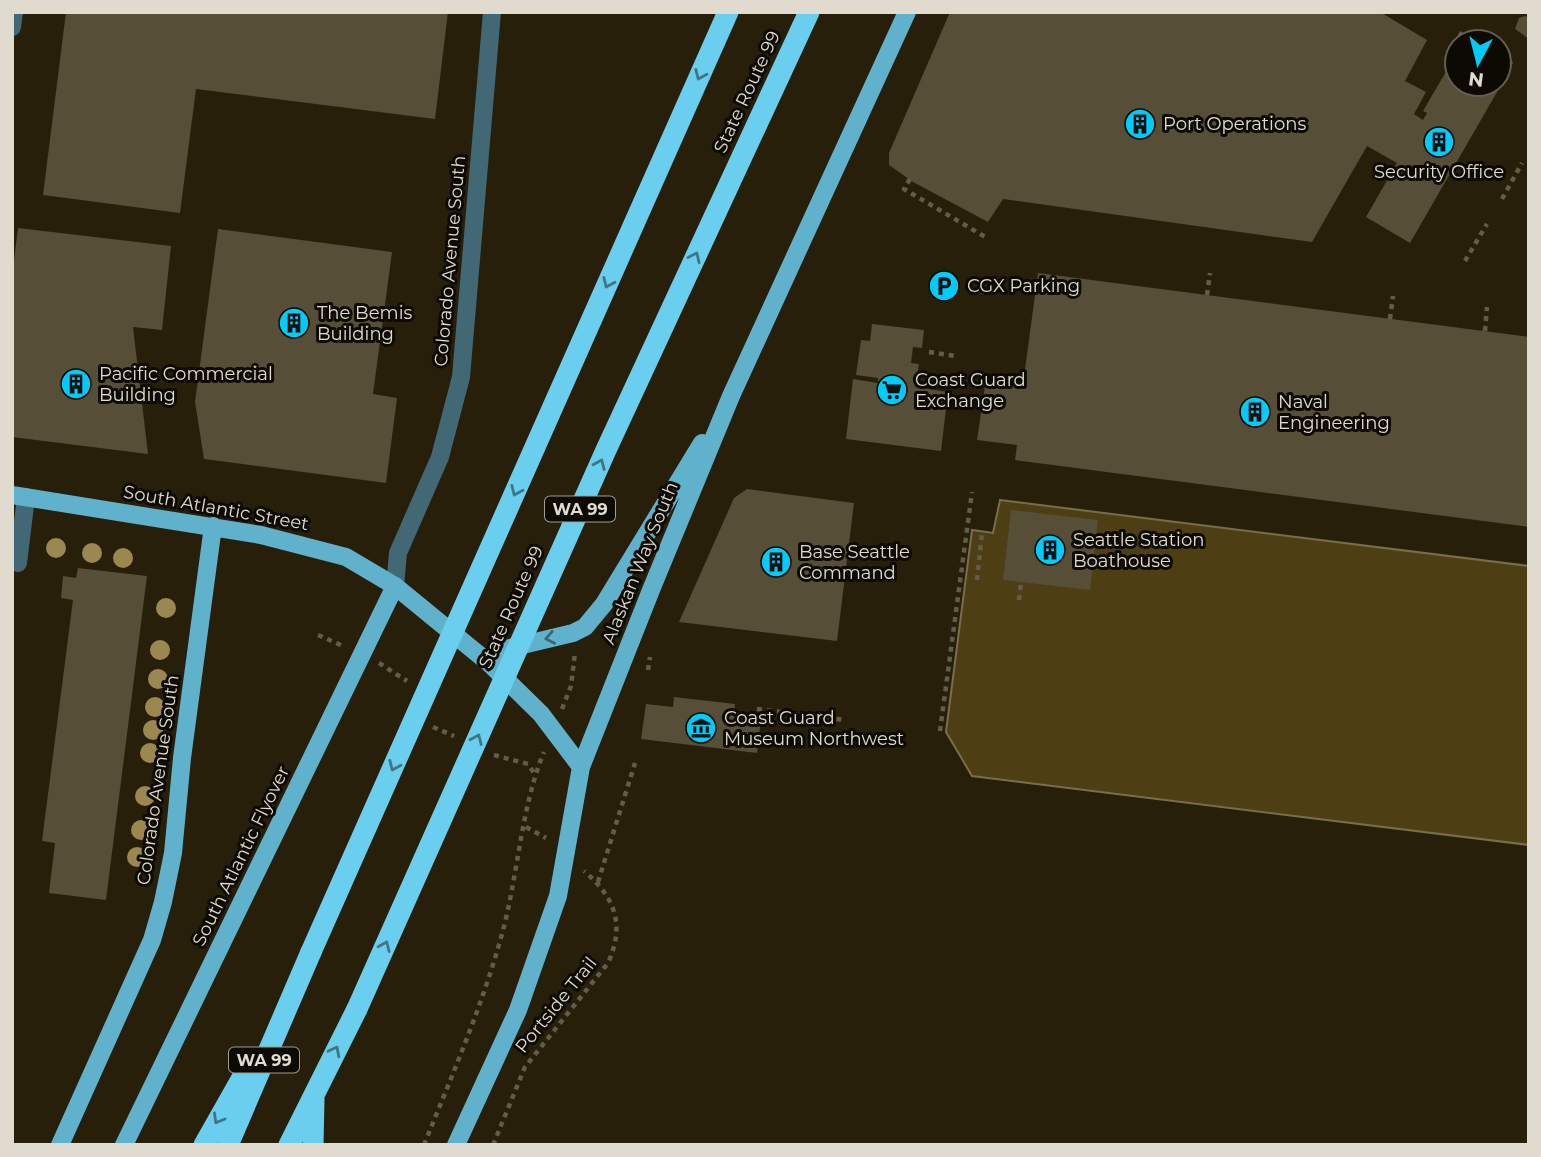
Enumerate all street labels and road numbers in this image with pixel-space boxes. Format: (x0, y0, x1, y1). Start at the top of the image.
street label: State Route 99 (709, 27, 785, 157)
street label: Colorado Avenue South (430, 155, 470, 367)
street label: Alaskan Way South (597, 479, 683, 647)
street label: South Atlantic Street (122, 481, 310, 535)
road number: WA 99 (545, 496, 615, 522)
street label: State Route 99 (474, 542, 548, 672)
street label: Colorado Avenue South (132, 674, 184, 886)
street label: South Atlantic Flyover (188, 762, 294, 950)
street label: Portside Trail (511, 953, 601, 1057)
road number: WA 99 (229, 1048, 299, 1072)

